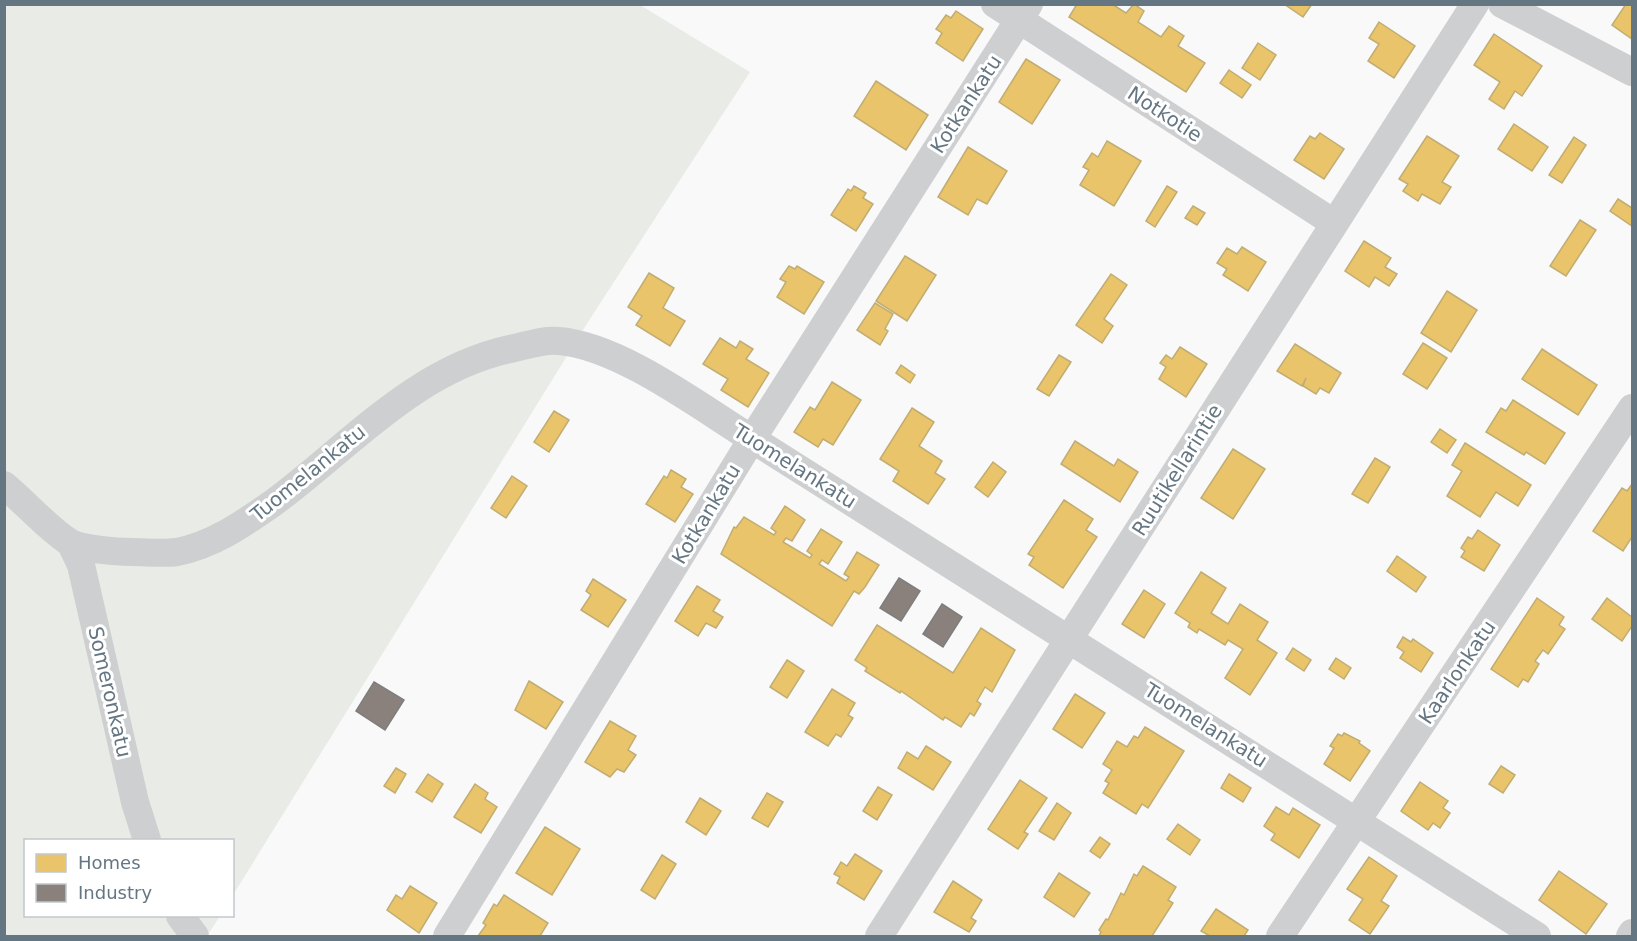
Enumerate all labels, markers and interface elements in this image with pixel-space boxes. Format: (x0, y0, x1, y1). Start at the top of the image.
street label: Kotkankatu (925, 50, 1007, 158)
street label: Notkotie (1123, 81, 1207, 147)
street label: Ruutikellarintie (1127, 400, 1227, 540)
street label: Tuomelankatu (728, 418, 861, 513)
street label: Tuomelankatu (245, 420, 370, 527)
street label: Kotkankatu (667, 460, 745, 568)
street label: Kaarlonkatu (1414, 616, 1500, 728)
street label: Someronkatu (83, 624, 137, 760)
street label: Tuomelankatu (1139, 677, 1272, 772)
legend (24, 839, 234, 917)
text: Homes (78, 852, 141, 873)
text: Industry (78, 882, 152, 903)

